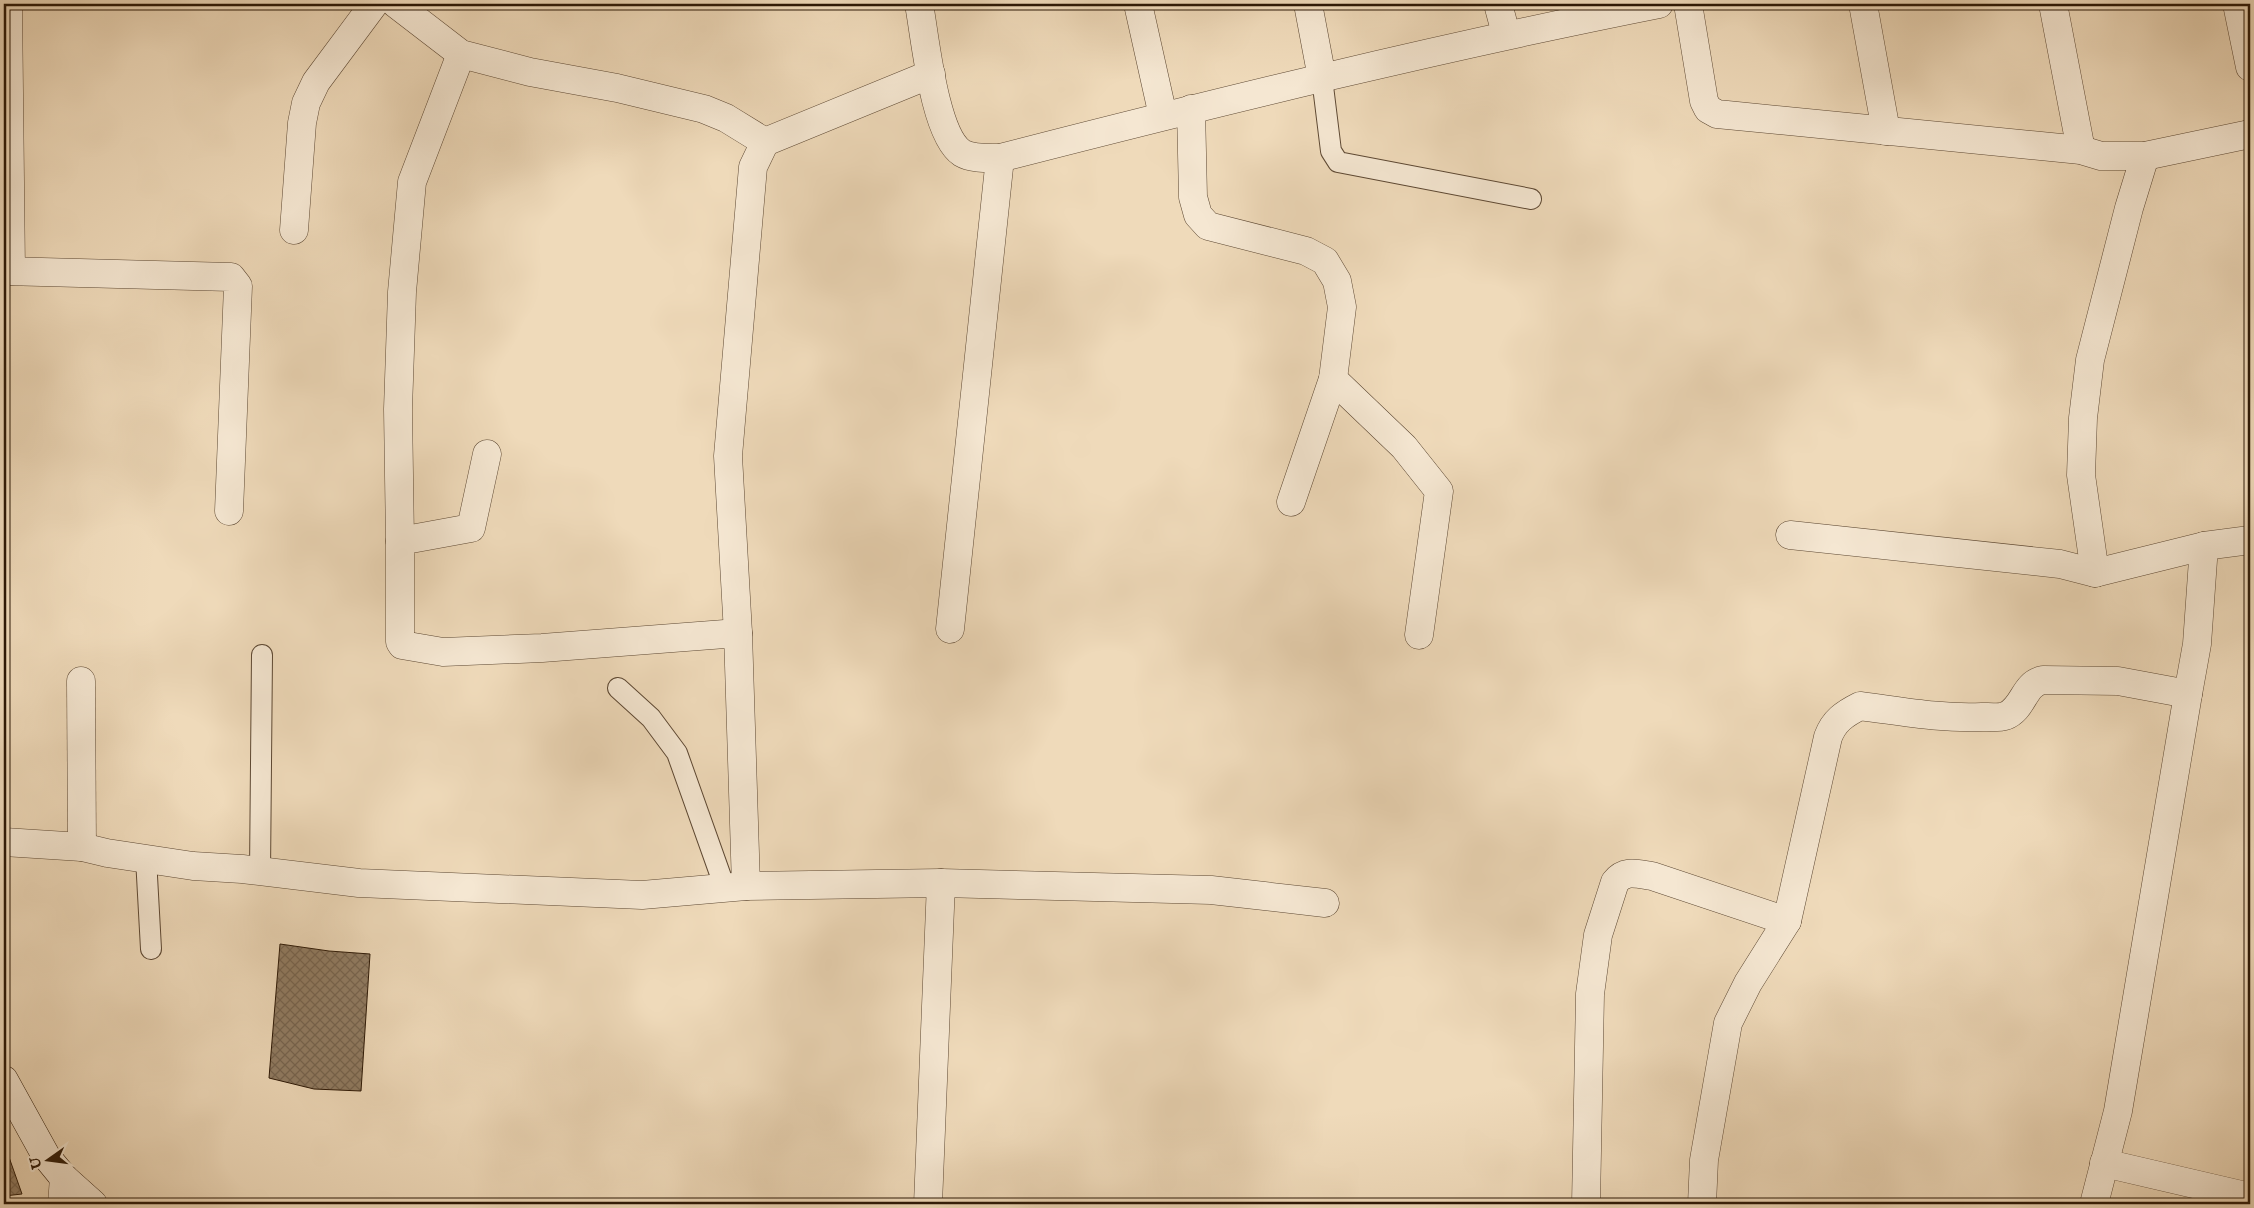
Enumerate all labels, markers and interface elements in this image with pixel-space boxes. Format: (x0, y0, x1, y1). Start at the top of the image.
north arrow (22, 1136, 72, 1186)
text: U (26, 1154, 47, 1172)

